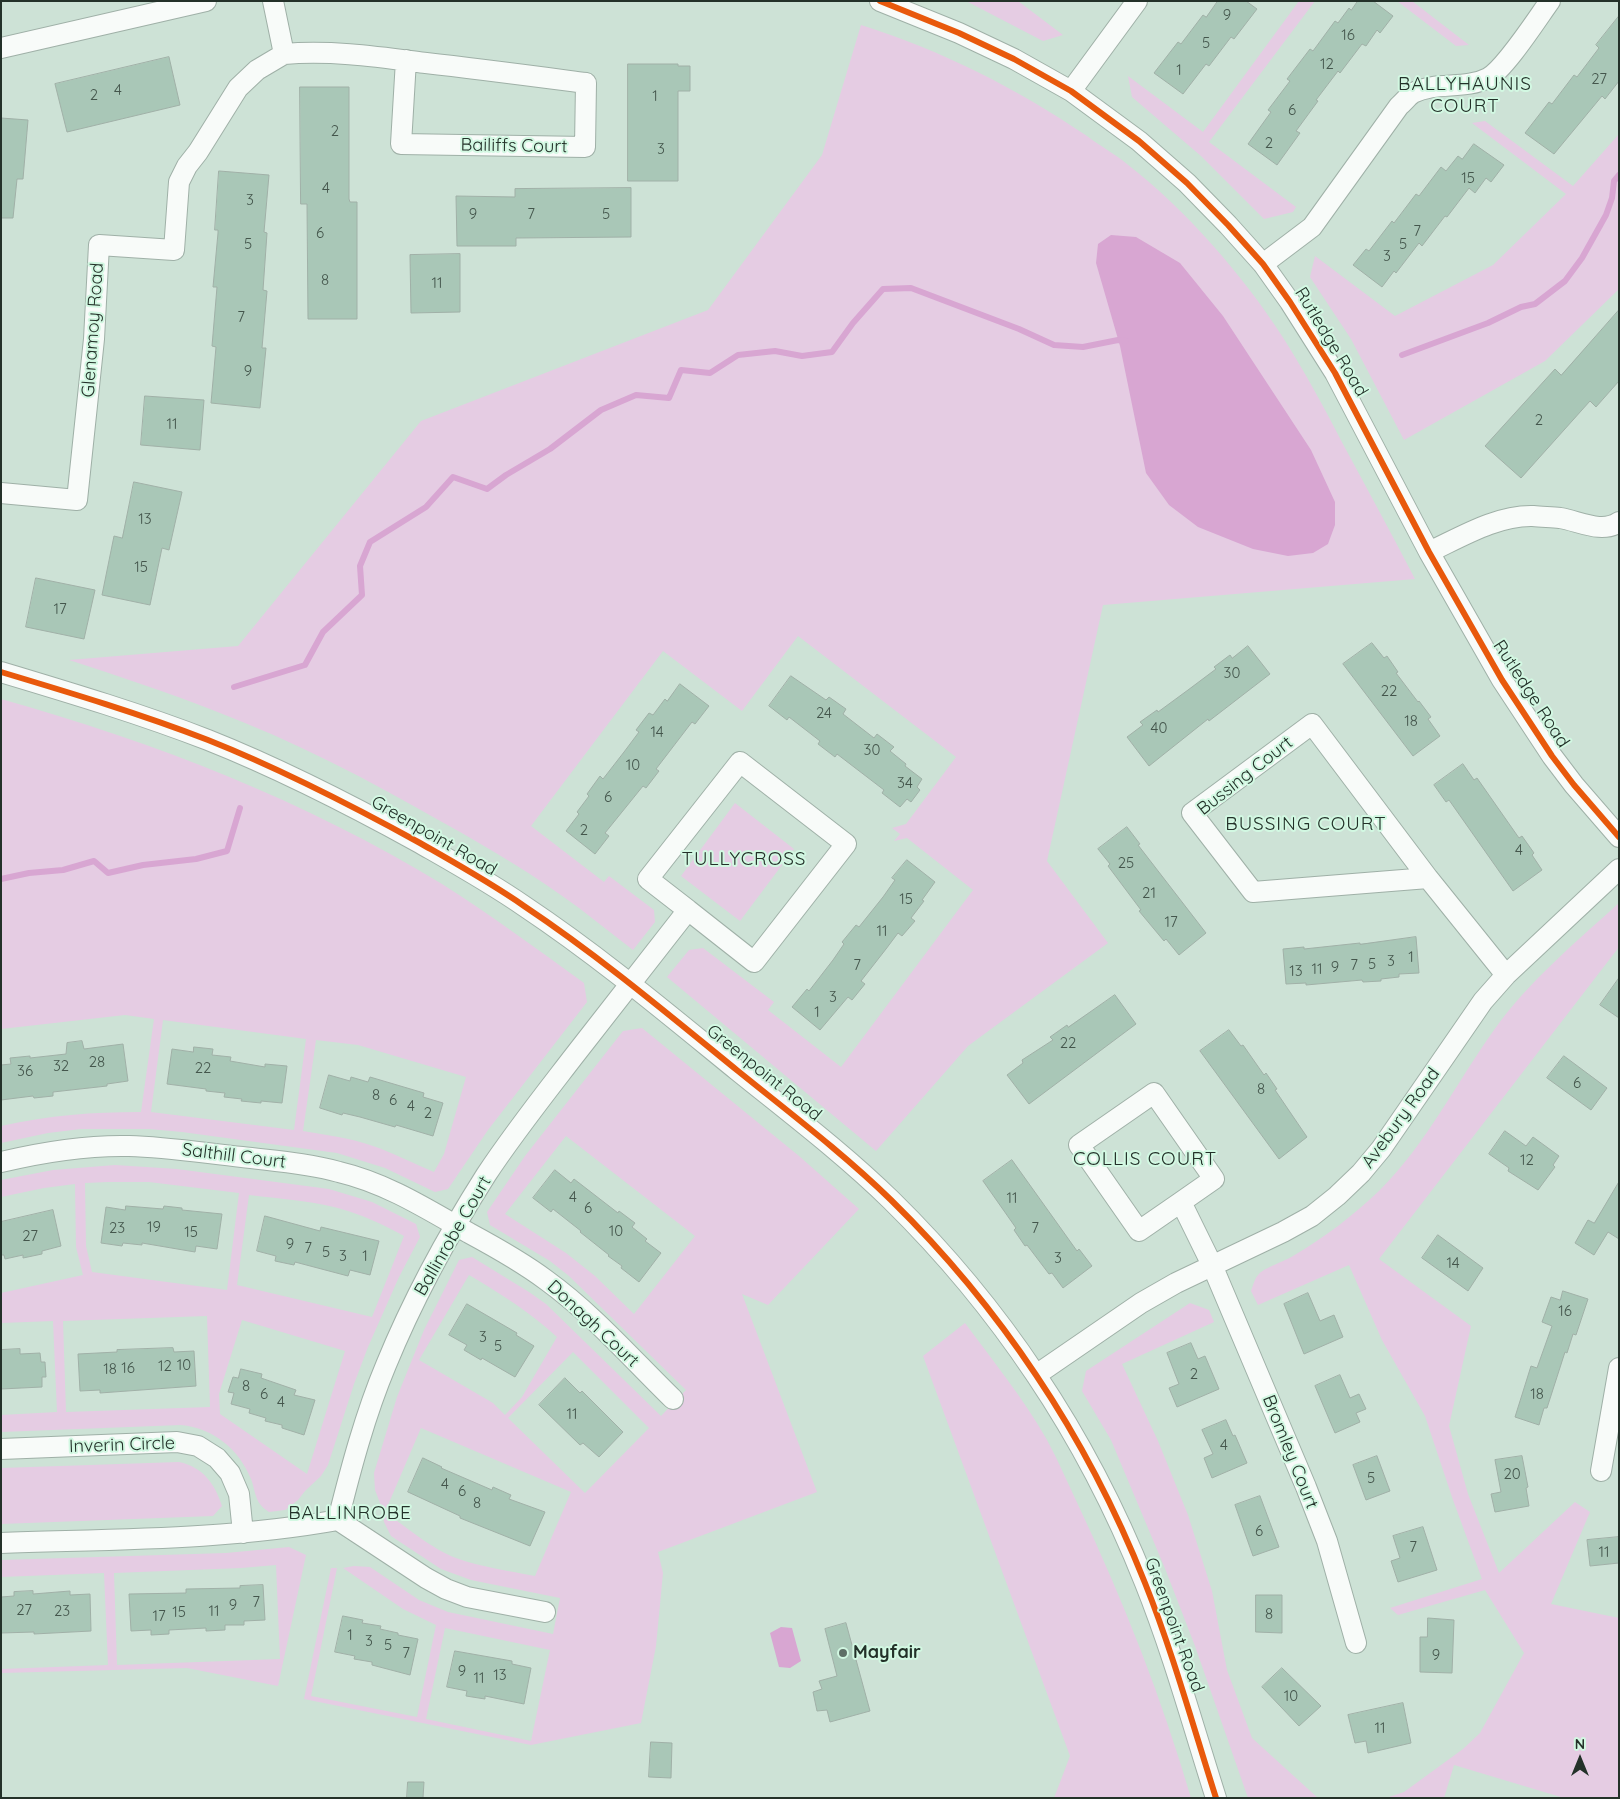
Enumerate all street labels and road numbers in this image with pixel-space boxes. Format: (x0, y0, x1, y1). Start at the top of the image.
street label: Bailiffs Court (460, 134, 568, 158)
street label: Glenamoy Road (78, 262, 108, 398)
street label: Rutledge Road (1290, 283, 1372, 401)
street label: Rutledge Road (1488, 636, 1574, 752)
street label: Bussing Court (1193, 732, 1297, 820)
street label: Greenpoint Road (367, 791, 501, 881)
street label: Greenpoint Road (702, 1020, 826, 1126)
street label: Avebury Road (1357, 1064, 1445, 1172)
street label: Salthill Court (181, 1139, 287, 1173)
street label: Ballinrobe Court (410, 1172, 496, 1300)
street label: Donagh Court (543, 1276, 643, 1372)
street label: Bromley Court (1257, 1392, 1323, 1512)
street label: Inverin Circle (69, 1432, 175, 1458)
street label: Greenpoint Road (1140, 1555, 1208, 1695)

